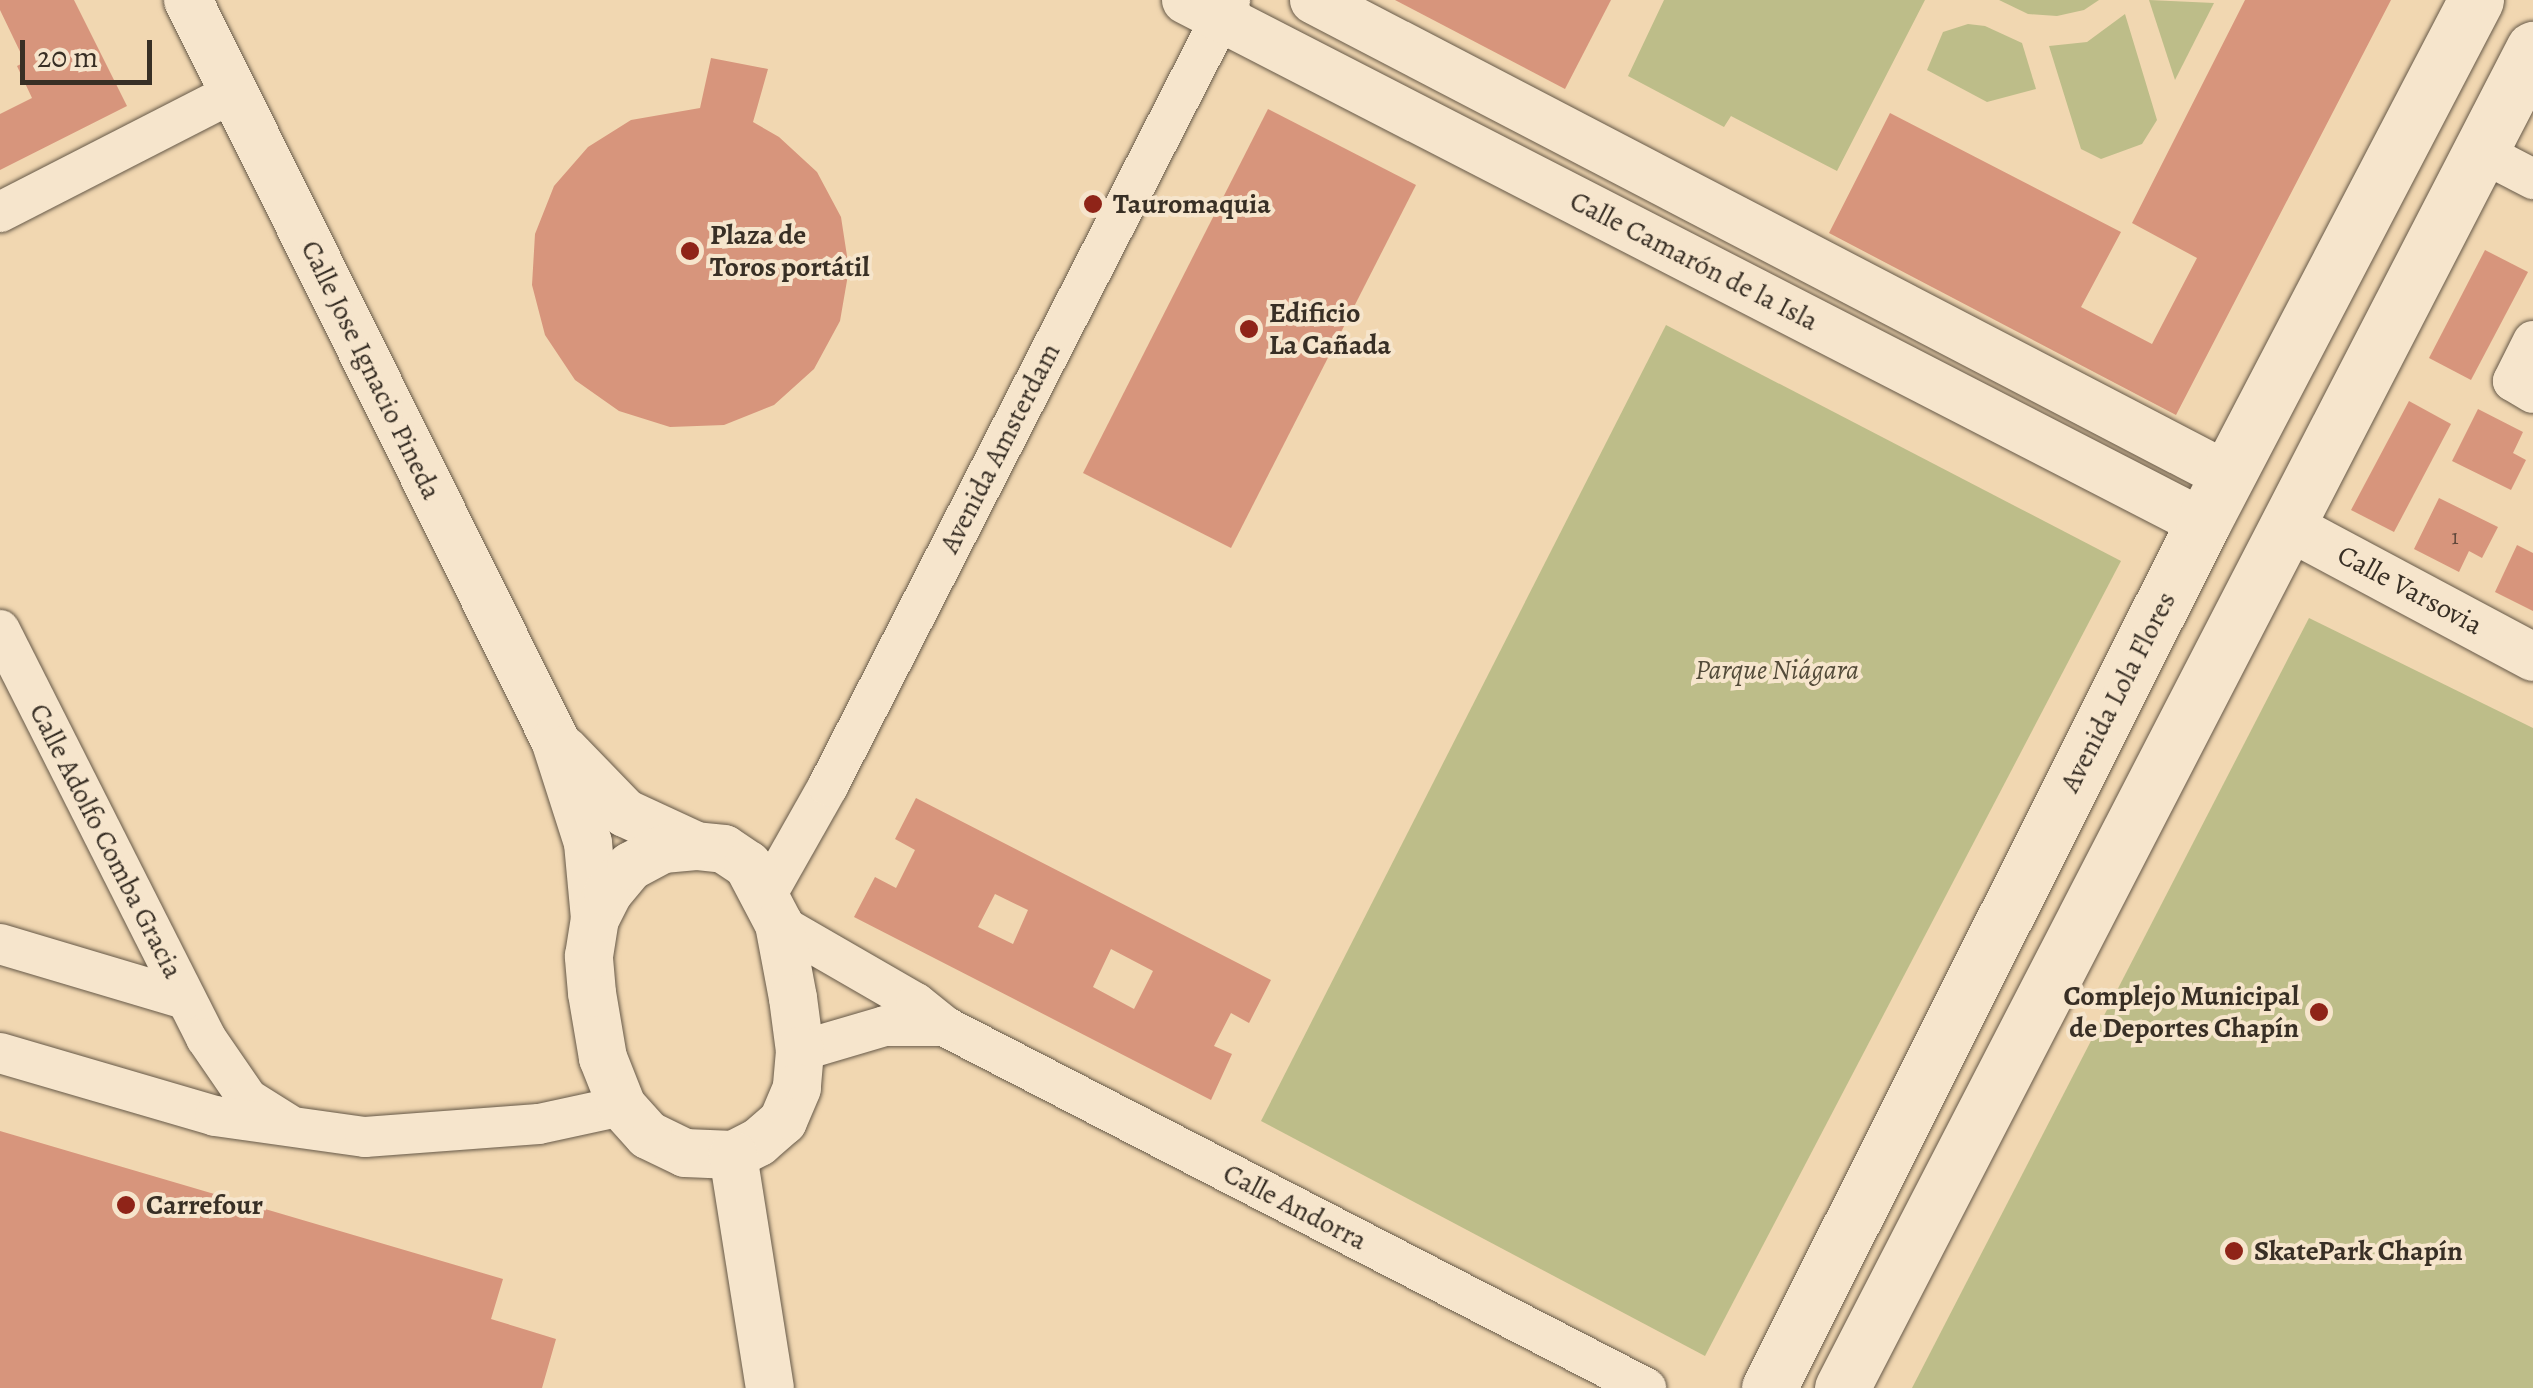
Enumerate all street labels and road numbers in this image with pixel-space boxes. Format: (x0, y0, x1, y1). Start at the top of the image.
street label: Calle Camarón de la Isla (1564, 184, 1824, 338)
street label: Calle Jose Ignacio Pineda (294, 235, 448, 505)
street label: Avenida Amsterdam (933, 337, 1067, 559)
street label: Calle Varsovia (2332, 538, 2488, 642)
street label: Avenida Lola Flores (2053, 586, 2183, 798)
street label: Calle Adolfo Comba Gracia (22, 698, 190, 984)
street label: Calle Andorra (1218, 1156, 1372, 1258)

